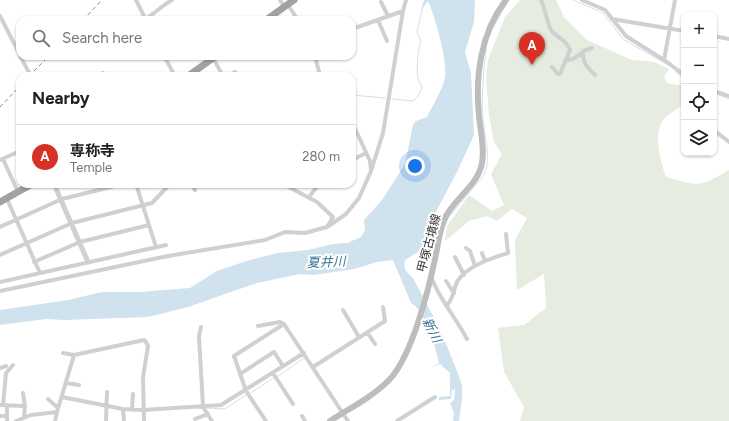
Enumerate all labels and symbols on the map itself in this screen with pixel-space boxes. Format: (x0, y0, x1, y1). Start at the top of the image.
pin: A (519, 32, 545, 65)
your location (405, 156, 425, 176)
street label: 甲塚古墳線 (414, 212, 444, 274)
water label: 夏井川 (306, 254, 348, 270)
water label: 新川 (420, 315, 445, 347)

